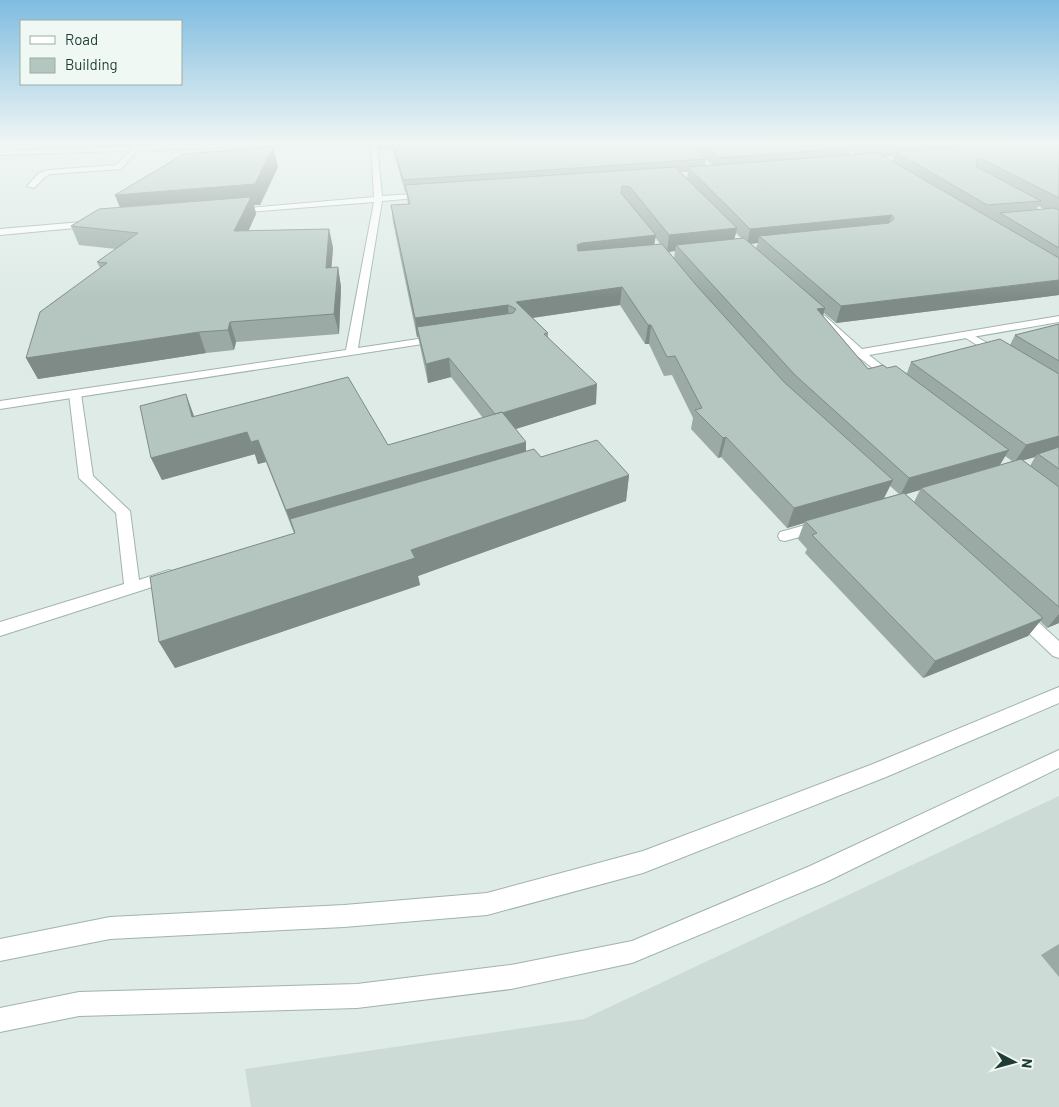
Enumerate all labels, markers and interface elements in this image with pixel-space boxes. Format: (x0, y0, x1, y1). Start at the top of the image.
legend (20, 20, 182, 85)
text: Road (65, 30, 98, 48)
text: Building (65, 55, 118, 73)
north arrow (989, 1037, 1039, 1087)
text: N (1018, 1058, 1036, 1069)

